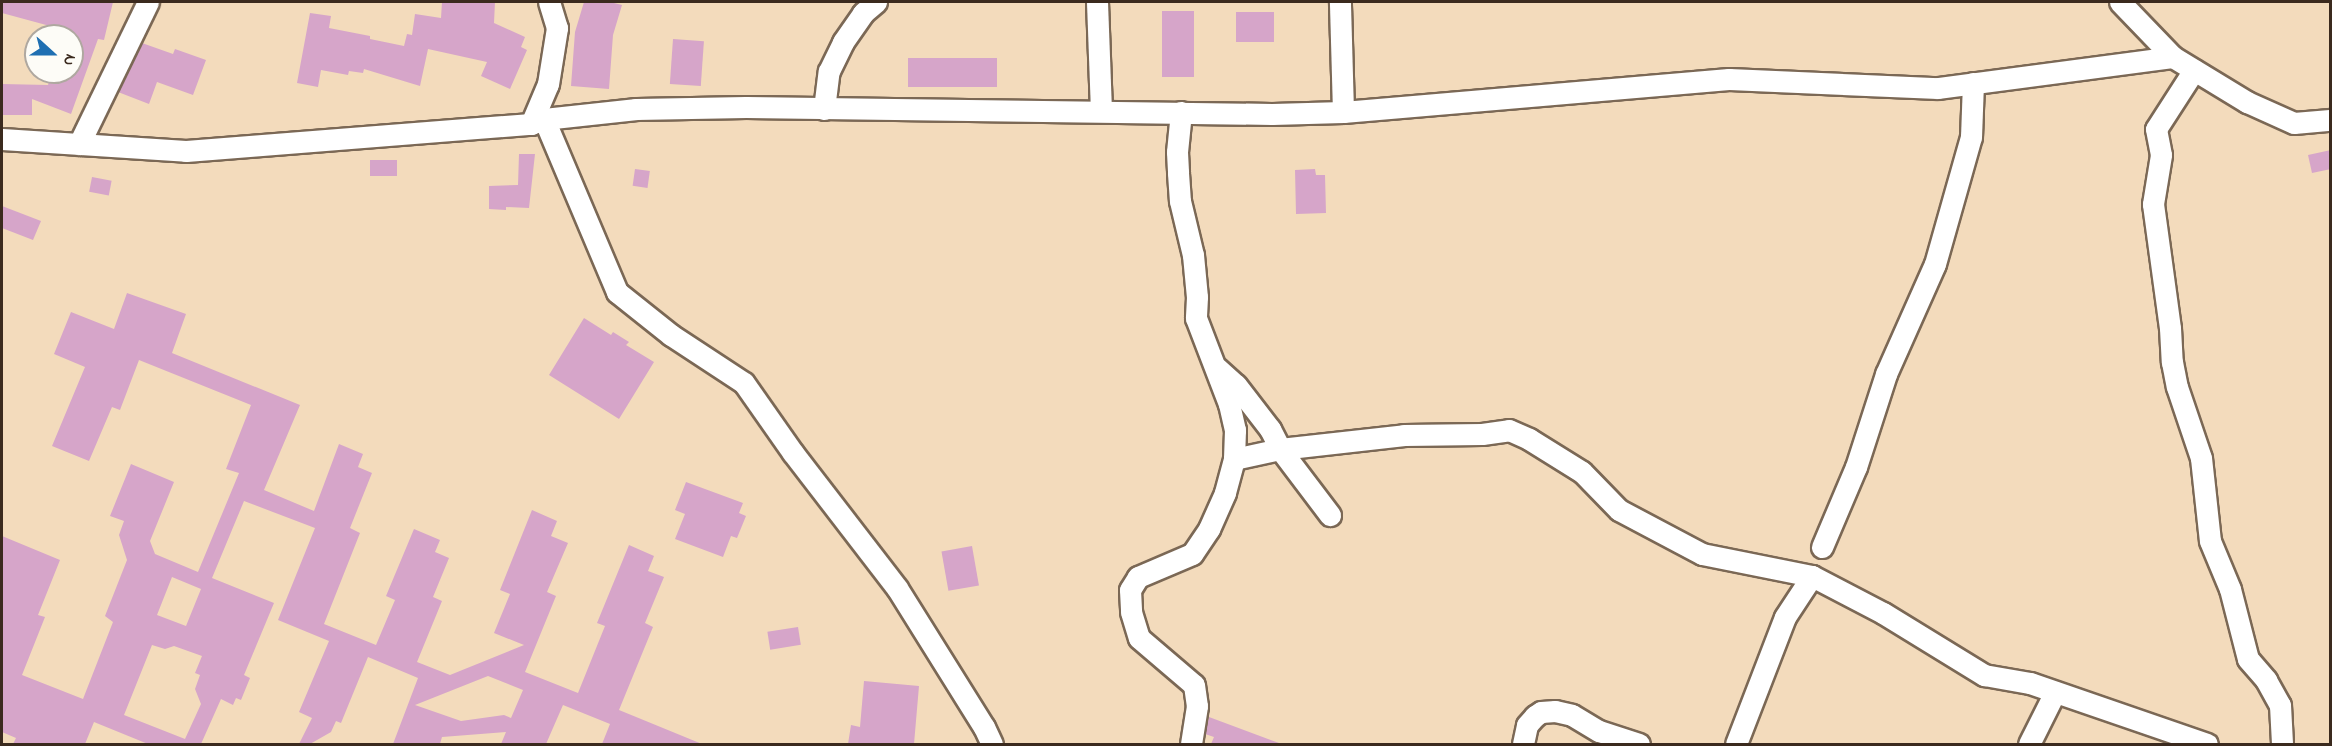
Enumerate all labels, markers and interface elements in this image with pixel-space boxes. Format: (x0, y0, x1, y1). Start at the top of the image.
north arrow (24, 24, 84, 84)
text: N (56, 50, 82, 69)

